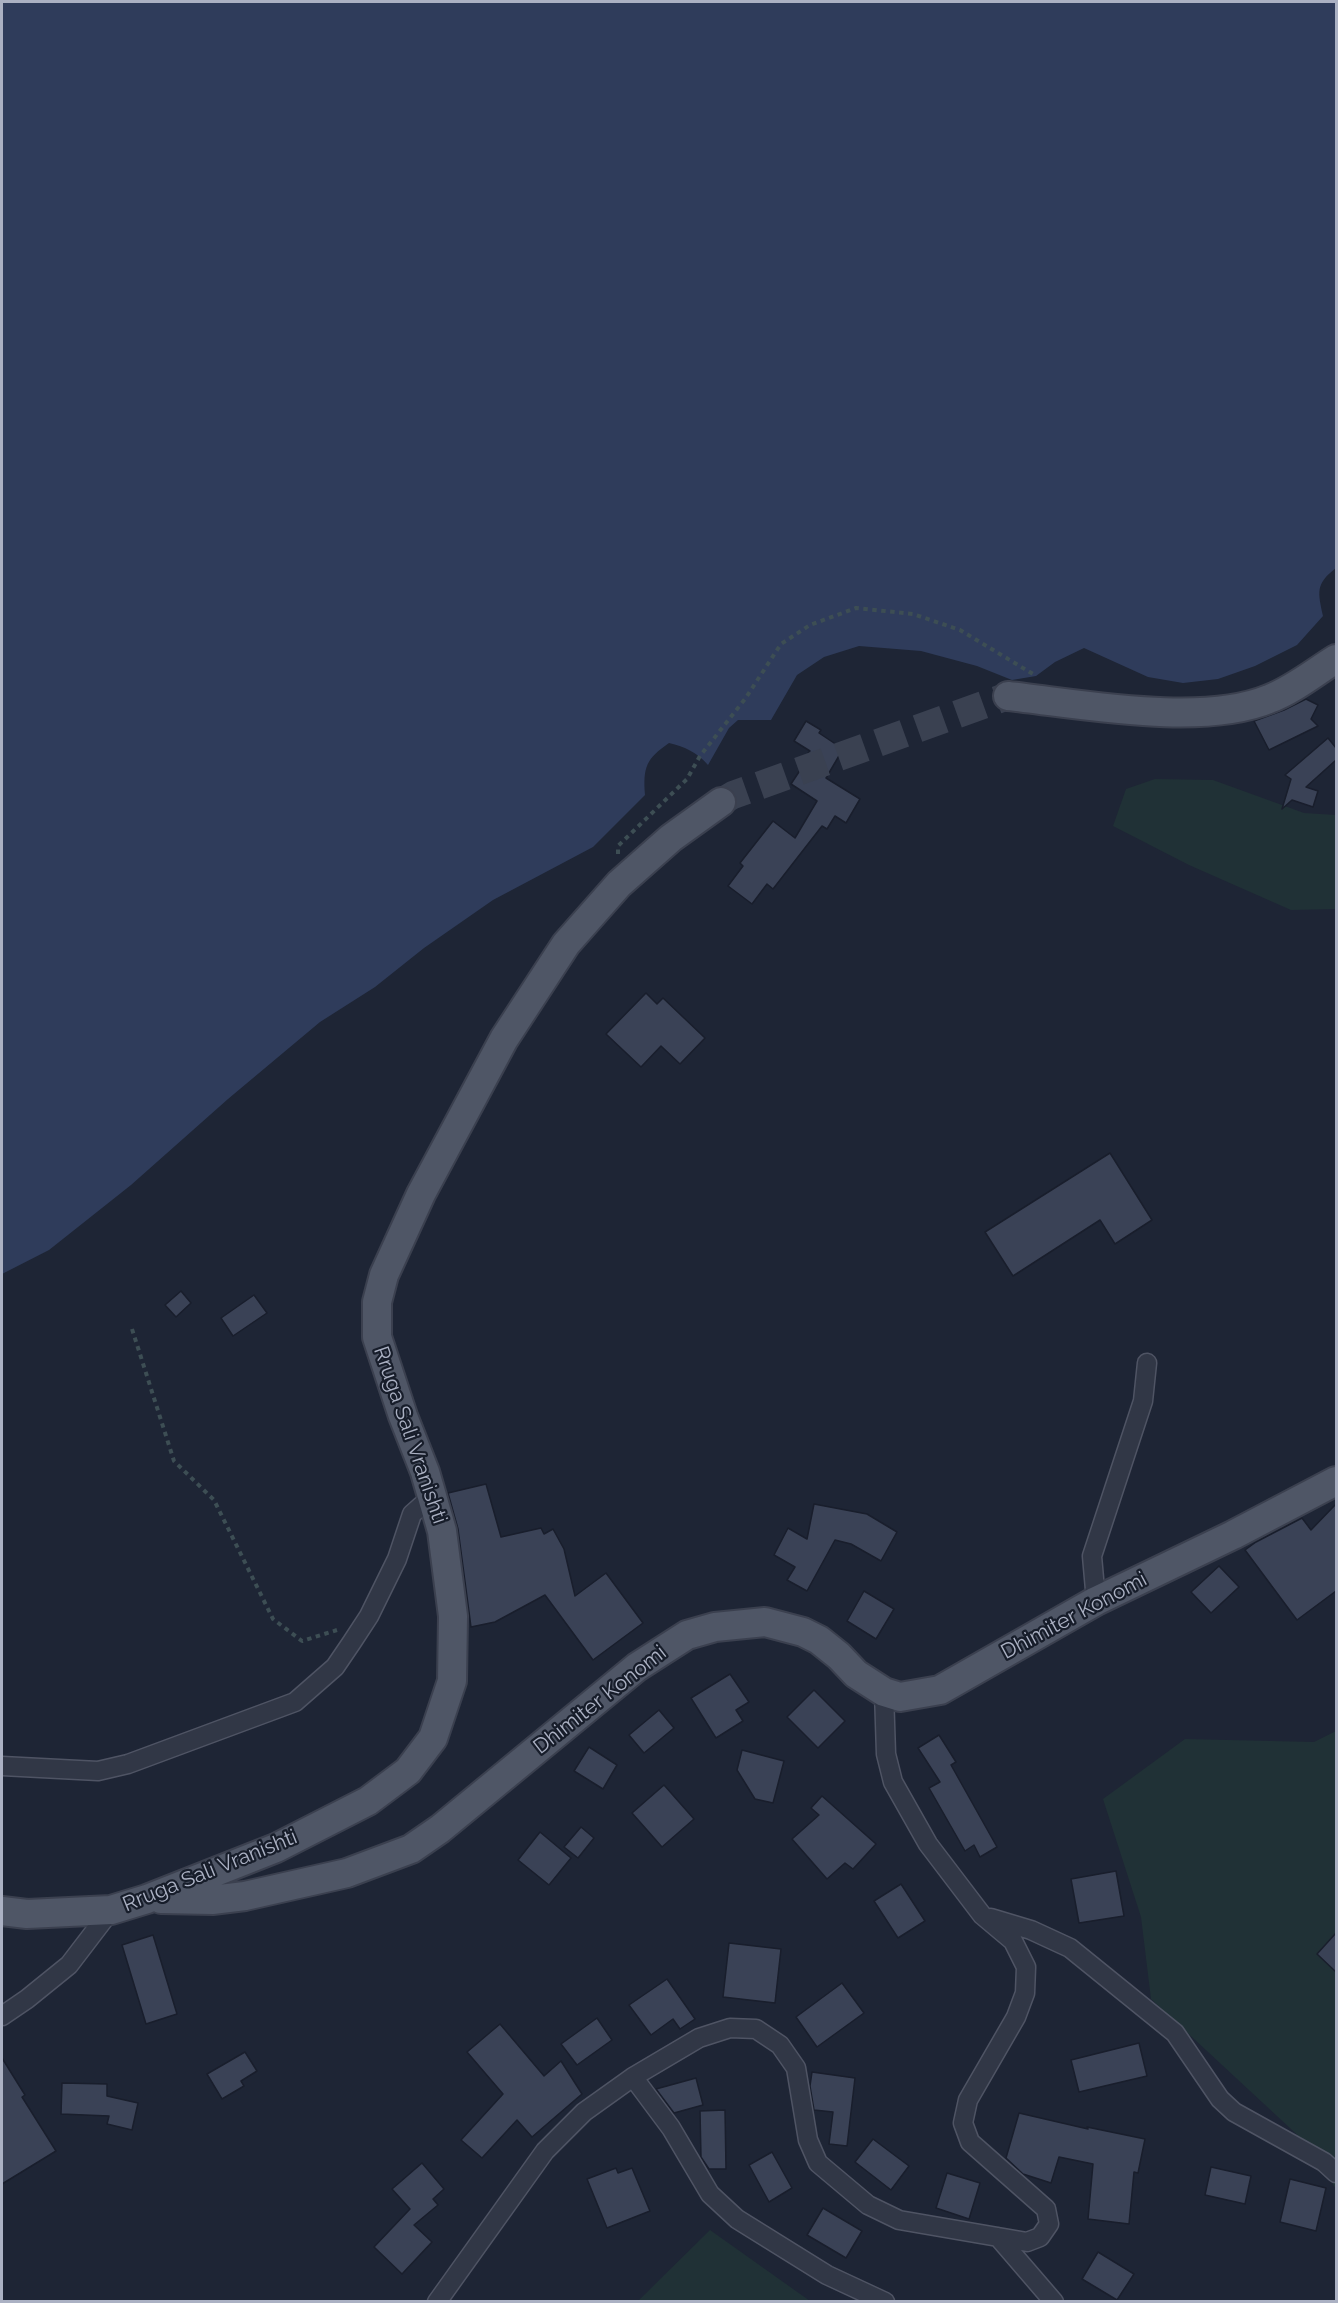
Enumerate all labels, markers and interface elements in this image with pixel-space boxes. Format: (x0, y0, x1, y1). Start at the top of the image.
street label: Rruga Sali Vranishti (368, 1343, 452, 1527)
street label: Dhimiter Konomi (997, 1567, 1151, 1665)
street label: Dhimiter Konomi (529, 1640, 671, 1760)
street label: Rruga Sali Vranishti (119, 1824, 301, 1918)

